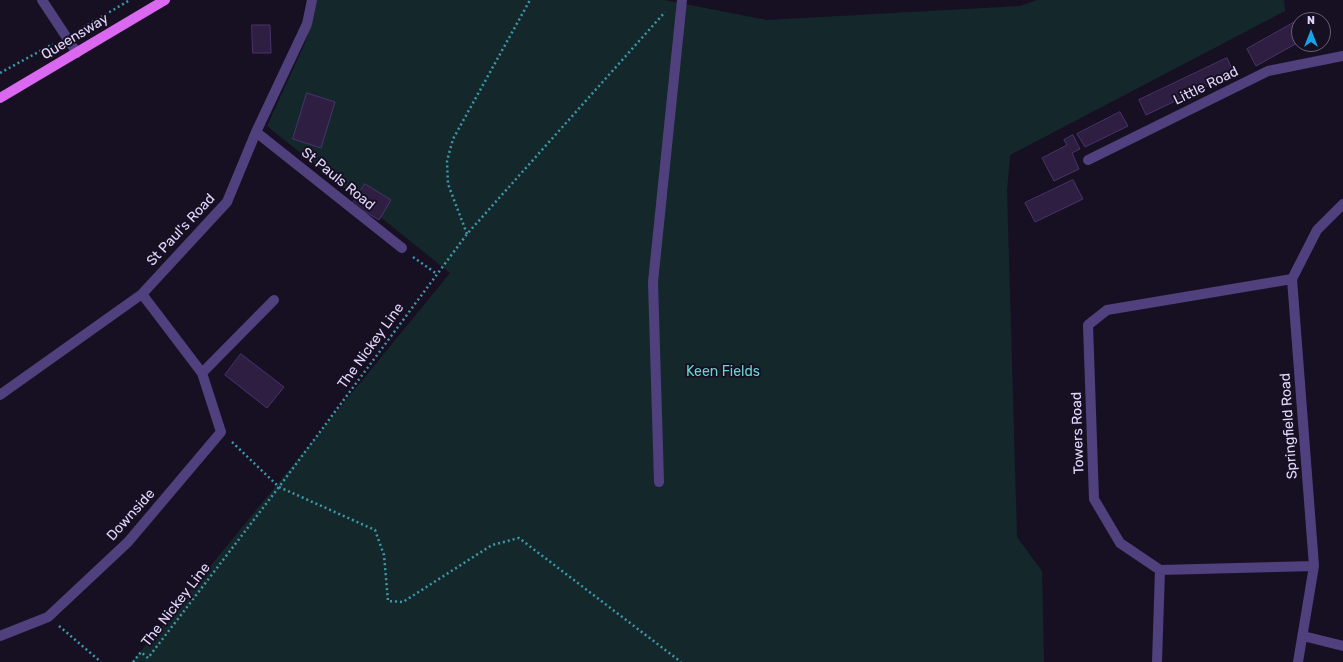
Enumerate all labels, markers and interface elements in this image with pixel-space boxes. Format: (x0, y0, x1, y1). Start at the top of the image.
street label: Queensway (38, 10, 112, 64)
north arrow (1291, 12, 1331, 52)
text: N (1307, 14, 1315, 27)
street label: Little Road (1171, 63, 1241, 109)
street label: St Pauls Road (298, 144, 378, 214)
street label: St Paul's Road (143, 190, 219, 270)
street label: The Nickey Line (334, 300, 408, 392)
park label: Keen Fields (686, 364, 760, 380)
street label: Springfield Road (1277, 372, 1301, 480)
street label: Towers Road (1068, 391, 1088, 475)
street label: Downside (103, 486, 159, 544)
street label: The Nickey Line (138, 560, 214, 650)

